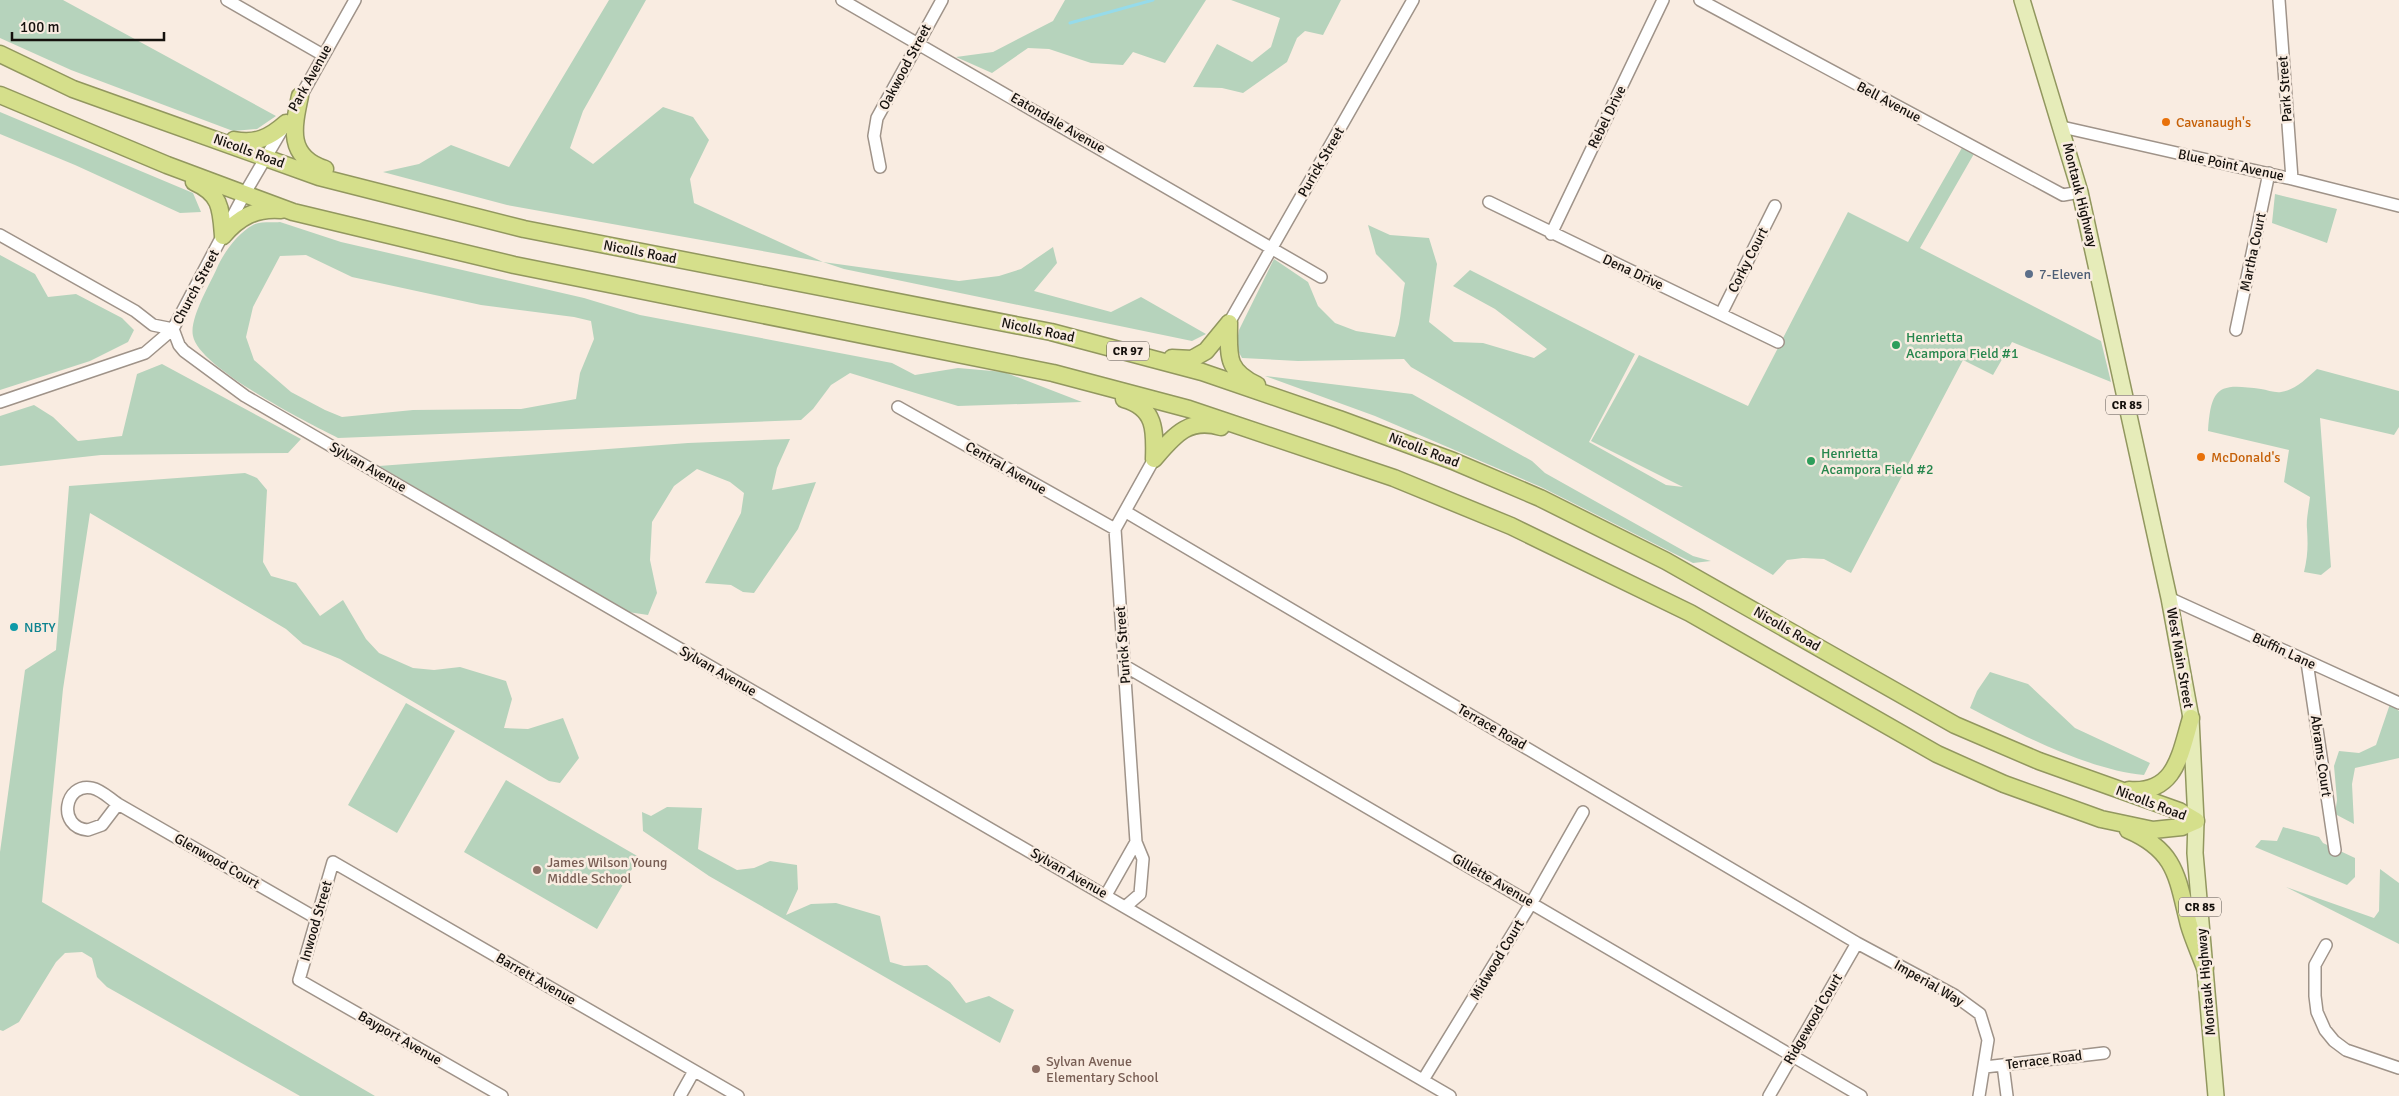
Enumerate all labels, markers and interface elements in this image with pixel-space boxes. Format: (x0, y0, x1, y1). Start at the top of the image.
scale bar (12, 10, 165, 42)
text: 100 m (20, 18, 60, 36)
street label: Oakwood Street (875, 21, 935, 113)
street label: Park Avenue (285, 42, 335, 114)
street label: Park Street (2274, 55, 2296, 123)
street label: Bell Avenue (1854, 78, 1924, 126)
street label: Rebel Drive (1584, 83, 1630, 151)
street label: Eatondale Avenue (1007, 89, 1109, 157)
place label: Cavanaugh's (2176, 114, 2251, 131)
marker: Cavanaugh's (2160, 116, 2172, 128)
street label: Purick Street (1294, 124, 1348, 200)
street label: Nicolls Road (211, 130, 287, 172)
street label: Montauk Highway (2059, 141, 2101, 250)
street label: Blue Point Avenue (2176, 145, 2286, 185)
street label: Martha Court (2236, 211, 2270, 293)
street label: Corky Court (1724, 224, 1772, 296)
street label: Nicolls Road (602, 237, 678, 267)
street label: Church Street (169, 247, 223, 327)
street label: Dena Drive (1600, 251, 1666, 293)
place label: 7-Eleven (2039, 266, 2091, 283)
marker: 7-Eleven (2023, 268, 2035, 280)
street label: Nicolls Road (1000, 314, 1076, 346)
place label: Henrietta Acampora Field #1 (1906, 329, 2018, 362)
marker: Henrietta Acampora Field #1 (1890, 339, 1902, 351)
road number: CR 97 (1107, 342, 1149, 361)
road number: CR 85 (2106, 396, 2148, 414)
street label: Nicolls Road (1386, 429, 1462, 471)
street label: Sylvan Avenue (327, 438, 409, 496)
street label: Central Avenue (962, 438, 1050, 498)
place label: Henrietta Acampora Field #2 (1821, 445, 1933, 478)
place label: McDonald's (2211, 449, 2280, 466)
marker: McDonald's (2195, 451, 2207, 463)
marker: Henrietta Acampora Field #2 (1805, 455, 1817, 467)
street label: Nicolls Road (1751, 603, 1823, 655)
street label: Purick Street (1112, 606, 1134, 684)
street label: West Main Street (2163, 606, 2197, 710)
place label: NBTY (24, 619, 56, 636)
marker: NBTY (8, 621, 20, 633)
street label: Buffin Lane (2250, 629, 2318, 673)
street label: Sylvan Avenue (677, 642, 759, 700)
street label: Terrace Road (1455, 701, 1529, 753)
street label: Abrams Court (2307, 714, 2335, 798)
street label: Nicolls Road (2113, 782, 2189, 824)
street label: Glenwood Court (171, 830, 263, 892)
street label: Sylvan Avenue (1028, 844, 1110, 902)
street label: Gillette Avenue (1449, 850, 1537, 910)
place label: James Wilson Young Middle School (547, 854, 668, 887)
marker: James Wilson Young Middle School (531, 864, 543, 876)
street label: Inwood Street (296, 879, 336, 963)
road number: CR 85 (2179, 898, 2221, 916)
street label: Midwood Court (1466, 916, 1528, 1003)
street label: Montauk Highway (2193, 927, 2219, 1036)
street label: Barrett Avenue (493, 949, 579, 1009)
street label: Imperial Way (1891, 956, 1967, 1010)
street label: Ridgewood Court (1780, 970, 1846, 1068)
street label: Bayport Avenue (355, 1007, 445, 1069)
street label: Terrace Road (2005, 1047, 2083, 1073)
place label: Sylvan Avenue Elementary School (1046, 1053, 1159, 1086)
marker: Sylvan Avenue Elementary School (1030, 1063, 1042, 1075)

